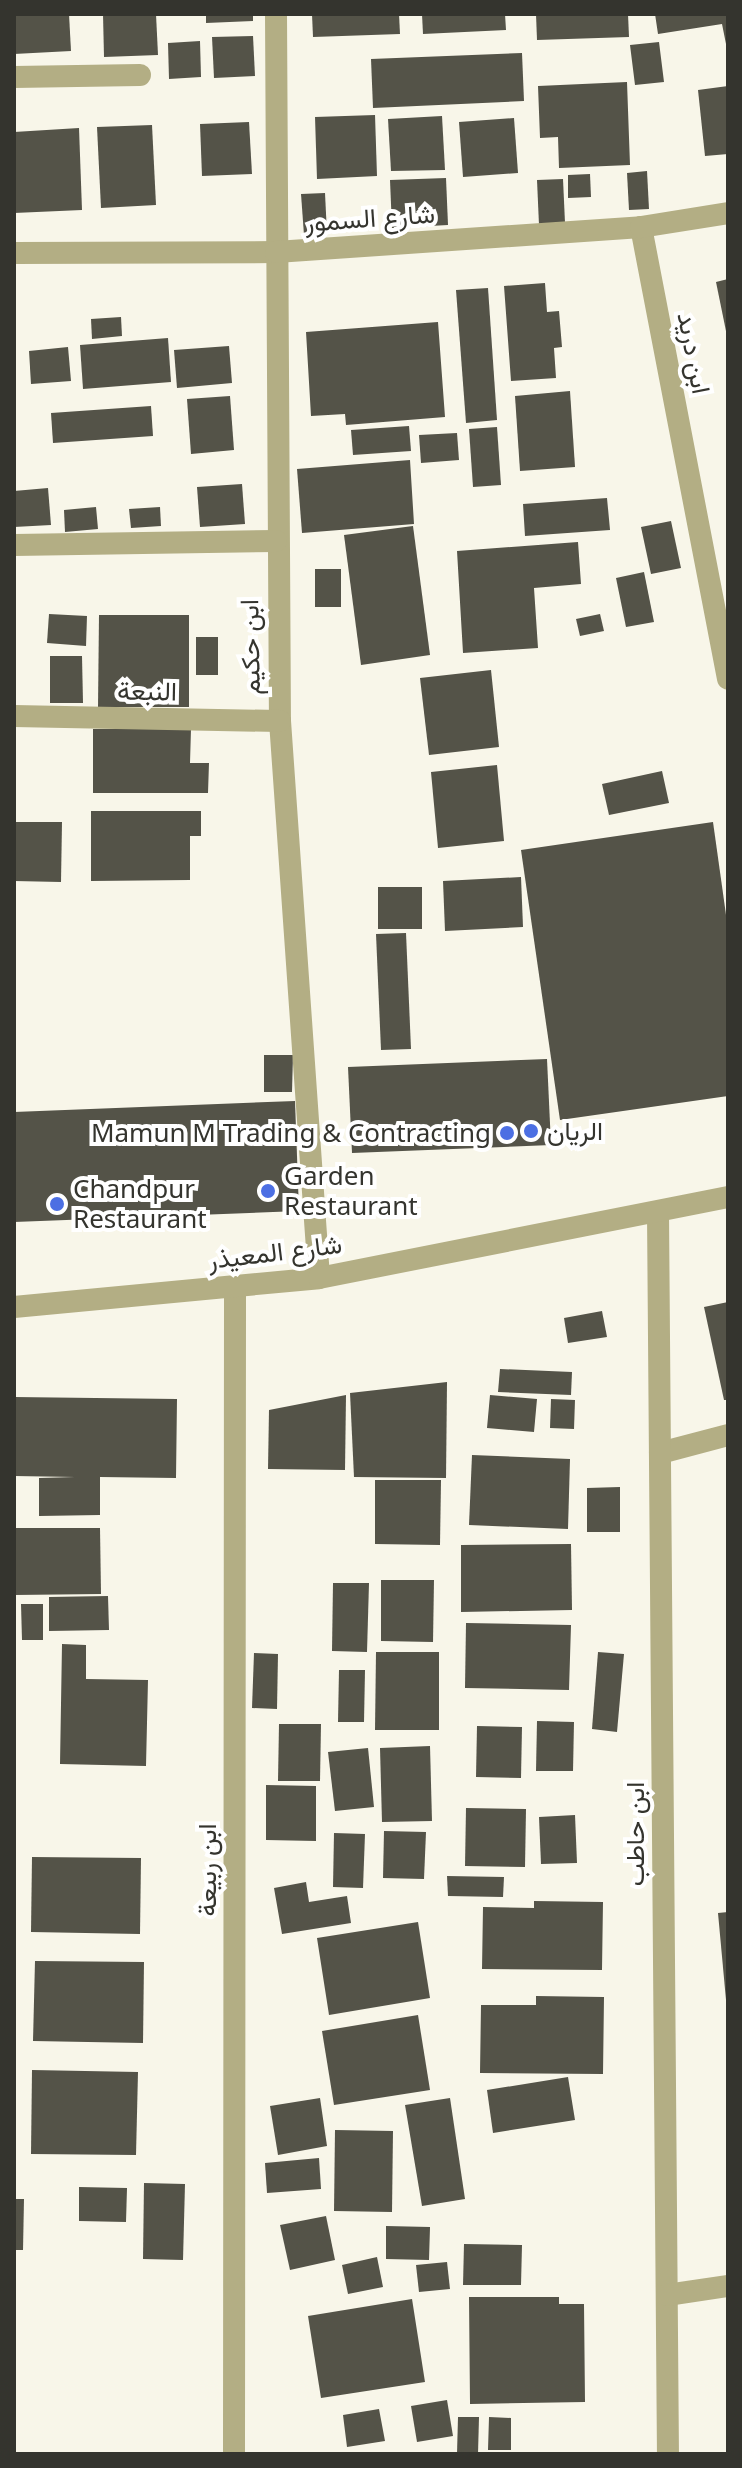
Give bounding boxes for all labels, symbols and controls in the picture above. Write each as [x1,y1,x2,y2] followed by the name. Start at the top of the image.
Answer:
[304,198,436,238] street label: شارع السمور
[671,310,717,396] street label: ابن دريد
[234,599,266,695] street label: ابن حكيم
[117,675,177,707] street label: النبعة
[547,1115,603,1147] place label: الريان
[91,1117,491,1149] place label: Mamun M Trading & Contracting
[522,1122,540,1140] marker: الريان
[498,1124,516,1142] marker: Mamun M Trading & Contracting
[284,1160,418,1222] place label: Garden Restaurant
[73,1173,207,1234] place label: Chandpur Restaurant
[259,1182,277,1200] marker: Garden Restaurant
[48,1195,66,1213] marker: Chandpur Restaurant
[206,1228,344,1276] street label: شارع المعيذر
[619,1782,651,1886] street label: ابن حاطب
[191,1824,223,1916] street label: ابن ربيعة

